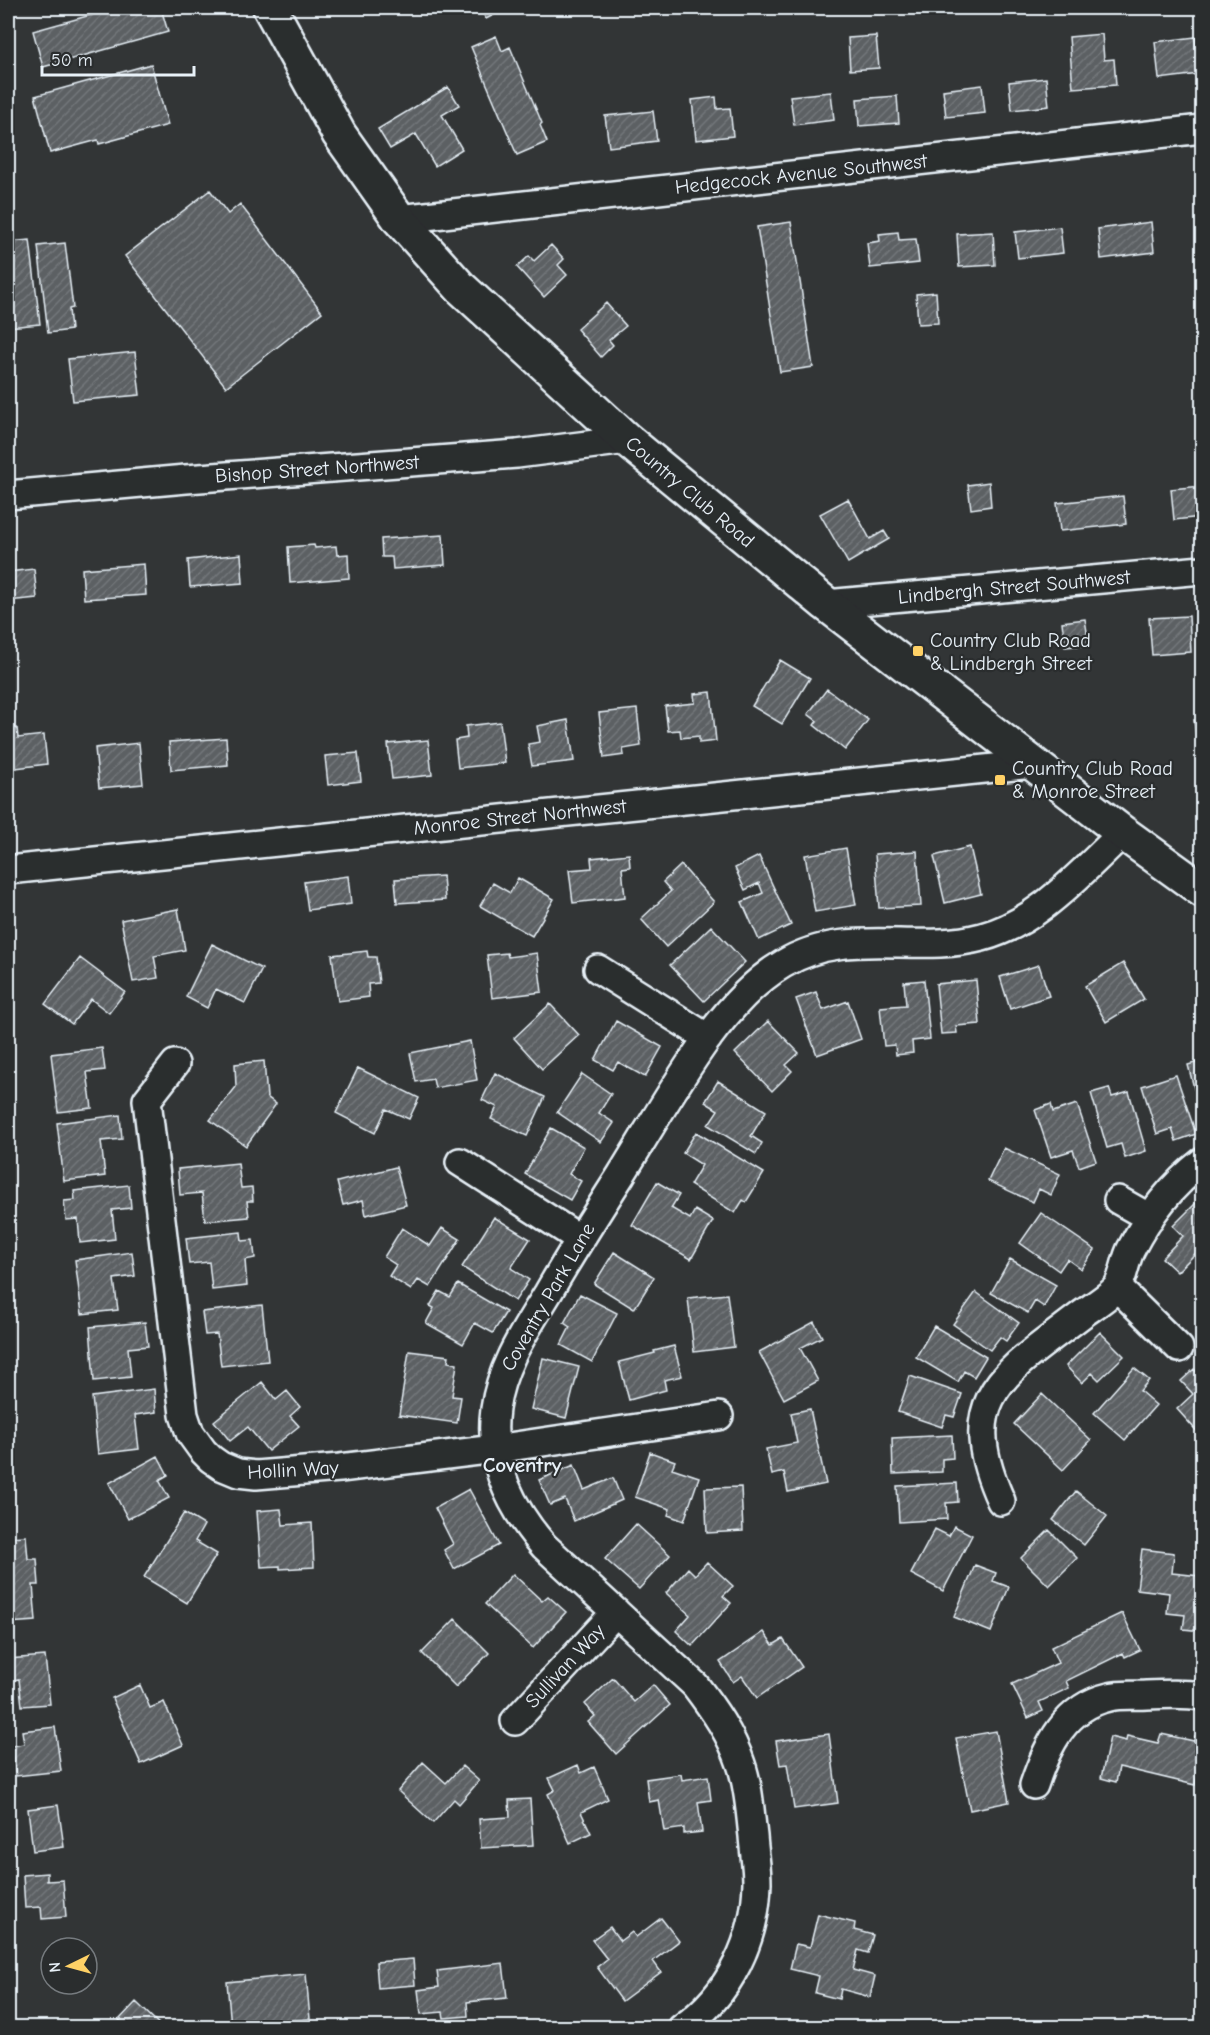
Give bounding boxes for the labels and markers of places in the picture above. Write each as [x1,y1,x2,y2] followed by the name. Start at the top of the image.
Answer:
[930,629,1093,675] place label: Country Club Road & Lindbergh Street
[911,644,925,658] marker: Country Club Road & Lindbergh Street
[1012,757,1173,803] place label: Country Club Road & Monroe Street
[993,773,1007,787] marker: Country Club Road & Monroe Street

